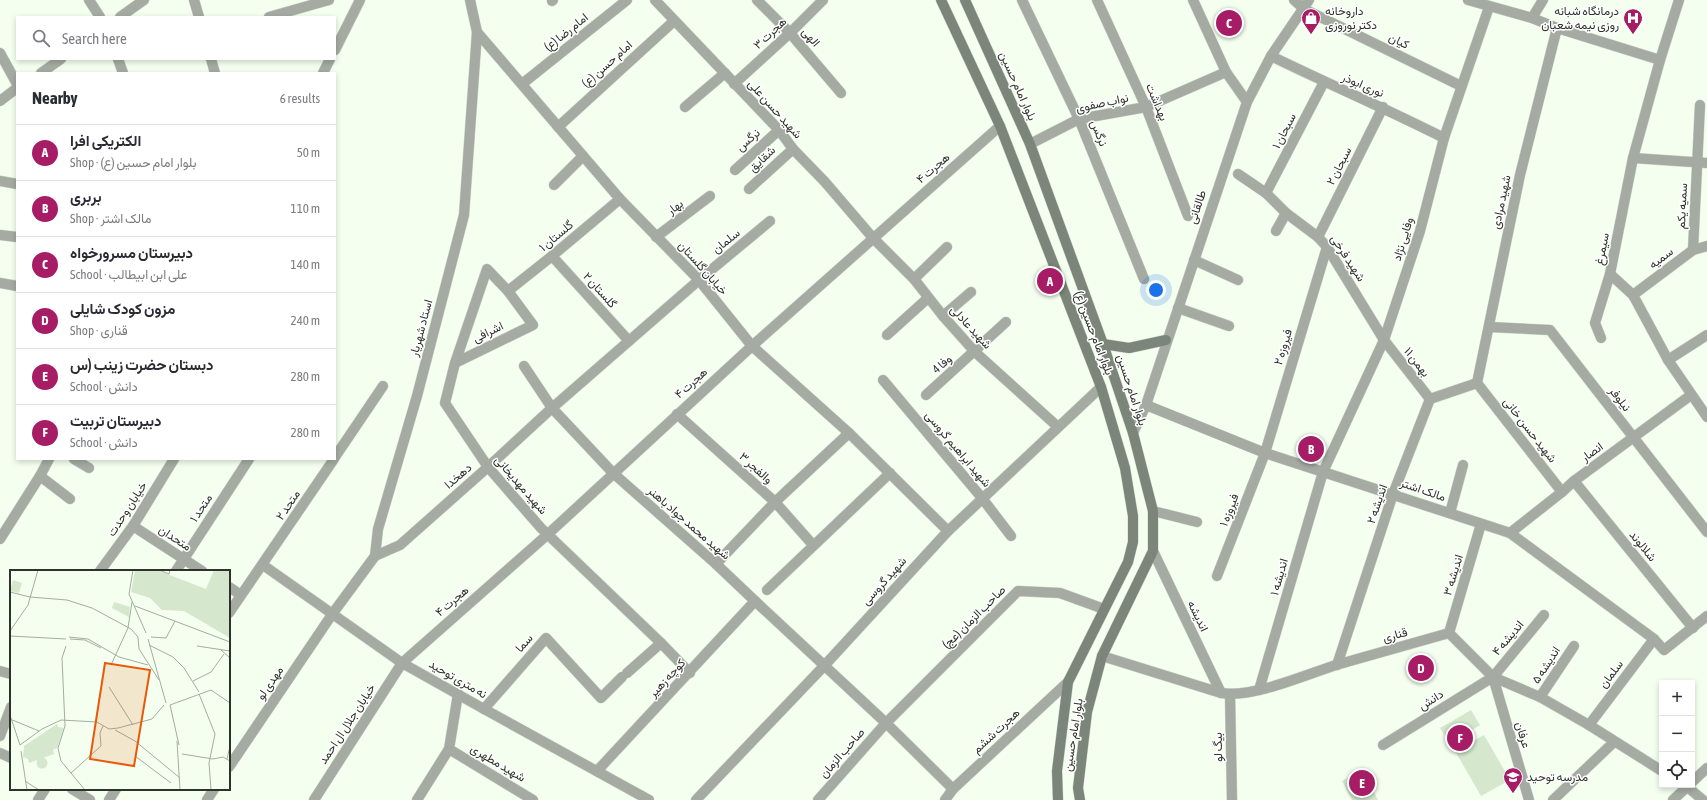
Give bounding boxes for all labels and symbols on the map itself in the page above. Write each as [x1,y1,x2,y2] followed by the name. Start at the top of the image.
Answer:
[1325,4,1377,33] place label: داروخانه دکتر نوروزی
[1541,4,1619,33] place label: درمانگاه شبانه روزی نیمه شعبان
[1300,7,1322,35] shop icon: داروخانه دکتر نوروزی
[1622,7,1644,35] hospital icon: درمانگاه شبانه روزی نیمه شعبان
[1216,8,1242,38] pin: C
[541,10,592,55] street label: امام رضا (ع)
[751,14,790,53] street label: هجرت ۳
[798,25,823,50] street label: الهی
[1387,30,1411,52] street label: کیان
[579,38,636,92] street label: امام حسن (ع)
[996,49,1039,123] street label: بلوار امام حسین
[1338,69,1386,101] street label: نوری ابوذر
[744,77,805,142] street label: شهید حسن علی
[1142,81,1171,123] street label: بهداشت
[1074,91,1130,116] street label: نواب صفوی
[1269,111,1299,151] street label: سبحان ۱
[1087,118,1111,149] street label: نرگس
[733,126,763,155] street label: نرگس
[746,143,779,176] street label: شقایق
[1323,145,1355,187] street label: سبحان ۲
[914,150,953,187] street label: هجرت ۴
[1488,174,1515,231] street label: شهید مرادی
[1674,183,1691,229] street label: سمیه یکم
[1185,188,1210,226] street label: طالقانی
[663,196,687,219] street label: بهار
[1390,215,1417,263] street label: وفایی نژاد
[536,218,576,254] street label: گلستان ۱
[709,226,743,256] street label: سلمان
[1327,232,1368,285] street label: شهید فرخی
[1592,232,1614,267] street label: سیمرغ
[675,238,731,298] street label: خیابان گلستان
[1646,244,1676,272] street label: سمیه
[1037,266,1063,296] pin: A
[580,269,620,311] street label: گلستان ۲
[1146,280,1166,300] your location
[1070,289,1116,378] street label: بلوار امام حسین (ع)
[406,298,436,359] street label: استاد شهریار
[947,302,995,352] street label: شهید عادلی
[470,319,506,346] street label: اشرافی
[1271,327,1296,367] street label: فیروزه ۲
[1400,344,1433,380] street label: بهمن ۱۱
[929,352,955,377] street label: وفا 4
[1113,353,1150,428] street label: بلوار امام حسین
[672,365,711,402] street label: هجرت ۴
[1605,383,1634,415] street label: نیلوفر
[1499,395,1560,466] street label: شهید حسن خانی
[921,408,994,491] street label: شهید ابراهیم گروسی
[1298,434,1324,464] pin: B
[1577,439,1606,466] street label: انصار
[736,449,776,487] street label: والفجر ۳
[491,453,550,518] street label: شهید مهدیخانی
[442,460,475,492] street label: دهخدا
[1397,475,1448,505] street label: مالک اشتر
[104,479,151,539] street label: خیابان وحدت
[644,483,733,563] street label: شهید محمد جواد باهنر
[1364,483,1390,525] street label: اندیشه ۲
[273,487,303,523] street label: متحد ۲
[187,491,215,525] street label: متحد ۱
[1216,492,1243,529] street label: فیروزه ۱
[156,522,194,554] street label: متحدان
[1626,528,1660,565] street label: شلالوند
[1440,553,1466,597] street label: اندیشه ۳
[859,554,910,609] street label: شهید گروسی
[1267,557,1291,597] street label: اندیشه ۱
[10,570,230,790] inset map
[433,583,472,620] street label: هجرت ۴
[940,583,1010,653] street label: صاحب الزمان (عج)
[1185,598,1211,634] street label: اندیشه
[1489,618,1527,658] street label: اندیشه ۴
[1381,625,1409,646] street label: قناری
[512,631,536,655] street label: سما
[1529,644,1563,686] street label: اندیشه ۵
[1408,653,1434,683] pin: D
[645,656,689,702] street label: کوچه زهیر
[426,657,489,702] street label: نه متری توحید
[1596,657,1626,691] street label: سلمان
[254,663,287,703] street label: مهدی لو
[316,681,379,767] street label: خیابان جلال ال احمد
[1416,687,1447,714] street label: دانش
[1060,697,1087,773] street label: بلوار امام حسین
[969,706,1023,757] street label: هجرت ششم
[1512,720,1533,750] street label: عرفان
[1447,723,1473,753] pin: F
[817,725,868,781] street label: صاحب الزمان
[1211,732,1226,762] street label: بیگ لو
[468,741,528,786] street label: شهید مطهری
[1502,766,1524,794] school or university icon: مدرسه توحید
[1349,768,1375,798] pin: E
[1527,770,1588,785] place label: مدرسه توحید

